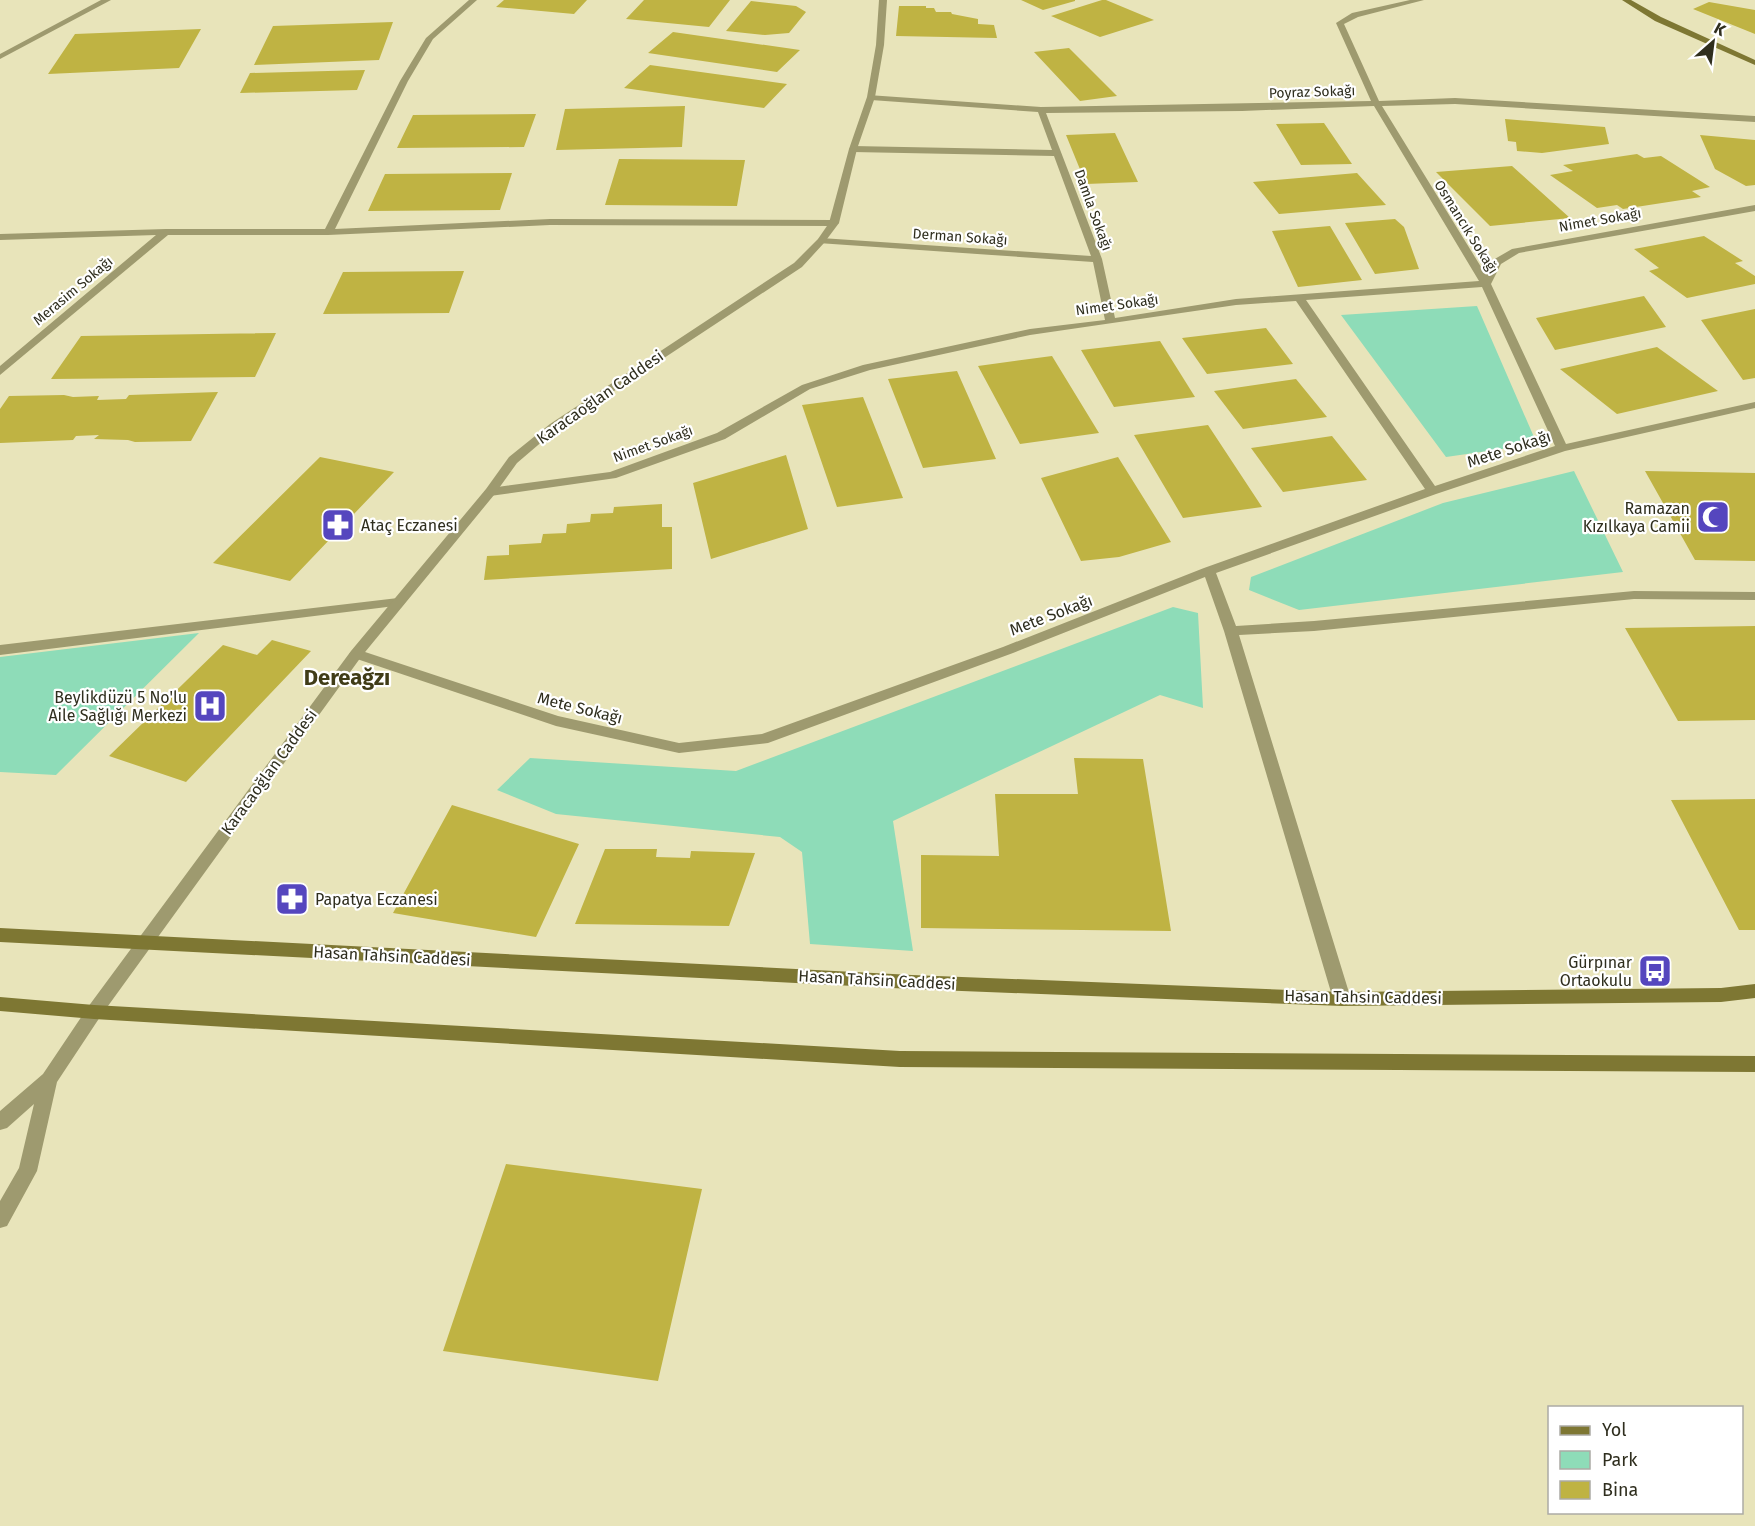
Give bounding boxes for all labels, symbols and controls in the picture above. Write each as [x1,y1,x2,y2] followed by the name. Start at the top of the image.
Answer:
[1683,12,1743,72] north arrow
[1711,18,1730,40] text: K
[1268,82,1356,102] street label: Poyraz Sokağı
[1070,167,1116,253] street label: Damla Sokağı
[1430,177,1502,277] street label: Osmancık Sokağı
[1557,204,1643,236] street label: Nimet Sokağı
[912,225,1008,249] street label: Derman Sokağı
[30,253,116,329] street label: Merasim Sokağı
[1075,291,1159,319] street label: Nimet Sokağı
[533,346,667,448] street label: Karacaoğlan Caddesi
[611,422,695,466] street label: Nimet Sokağı
[1465,427,1553,471] street label: Mete Sokağı
[1583,499,1690,536] place label: Ramazan Kızılkaya Camii
[1695,499,1731,535] mosque icon: Ramazan Kızılkaya Camii
[320,507,356,543] pharmacy icon: Ataç Eczanesi
[361,516,458,536] place label: Ataç Eczanesi
[1007,591,1095,639] street label: Mete Sokağı
[304,664,390,691] district label: Dereağzı
[48,688,187,725] place label: Beylikdüzü 5 No'lu Aile Sağlığı Merkezi
[192,688,228,724] hospital icon: Beylikdüzü 5 No'lu Aile Sağlığı Merkezi
[535,688,625,728] street label: Mete Sokağı
[217,706,321,838] street label: Karacaoğlan Caddesi
[274,881,310,917] pharmacy icon: Papatya Eczanesi
[315,890,438,909] place label: Papatya Eczanesi
[313,942,471,970] street label: Hasan Tahsin Caddesi
[1560,953,1633,990] place label: Gürpınar Ortaokulu
[1637,953,1673,989] bus stop icon: Gürpınar Ortaokulu
[798,966,956,994] street label: Hasan Tahsin Caddesi
[1284,986,1442,1008] street label: Hasan Tahsin Caddesi
[1548,1406,1743,1514] legend
[1602,1419,1627,1441] text: Yol
[1602,1449,1638,1471] text: Park
[1602,1479,1638,1501] text: Bina

